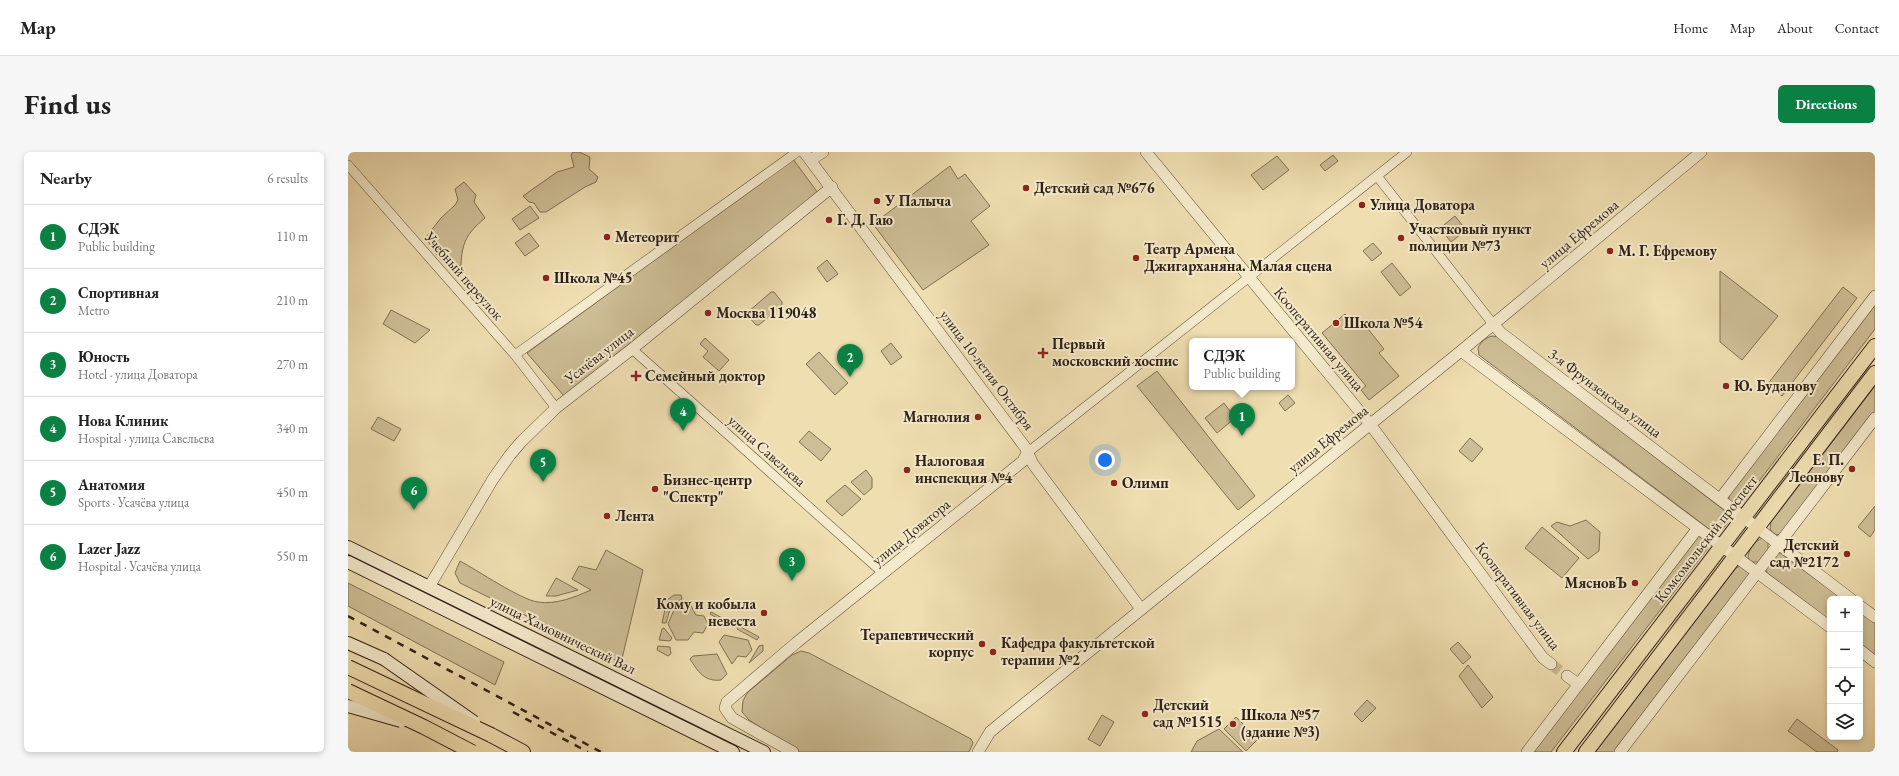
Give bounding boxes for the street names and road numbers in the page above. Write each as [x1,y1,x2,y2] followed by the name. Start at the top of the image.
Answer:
[1535,195,1622,272] street label: улица Ефремова
[420,227,508,324] street label: Учебный переулок
[1270,283,1369,395] street label: Кооперативная улица
[936,306,1039,434] street label: улица 10-летия Октября
[560,322,637,388] street label: Усачёва улица
[1545,344,1666,441] street label: 3-я Фрунзенская улица
[1284,400,1372,477] street label: улица Ефремова
[724,411,810,491] street label: улица Савельева
[1650,471,1761,606] street label: Комсомольский проспект
[868,494,954,569] street label: улица Доватора
[1472,538,1565,653] street label: Кооперативная улица
[487,591,639,678] street label: улица Хамовнический Вал

